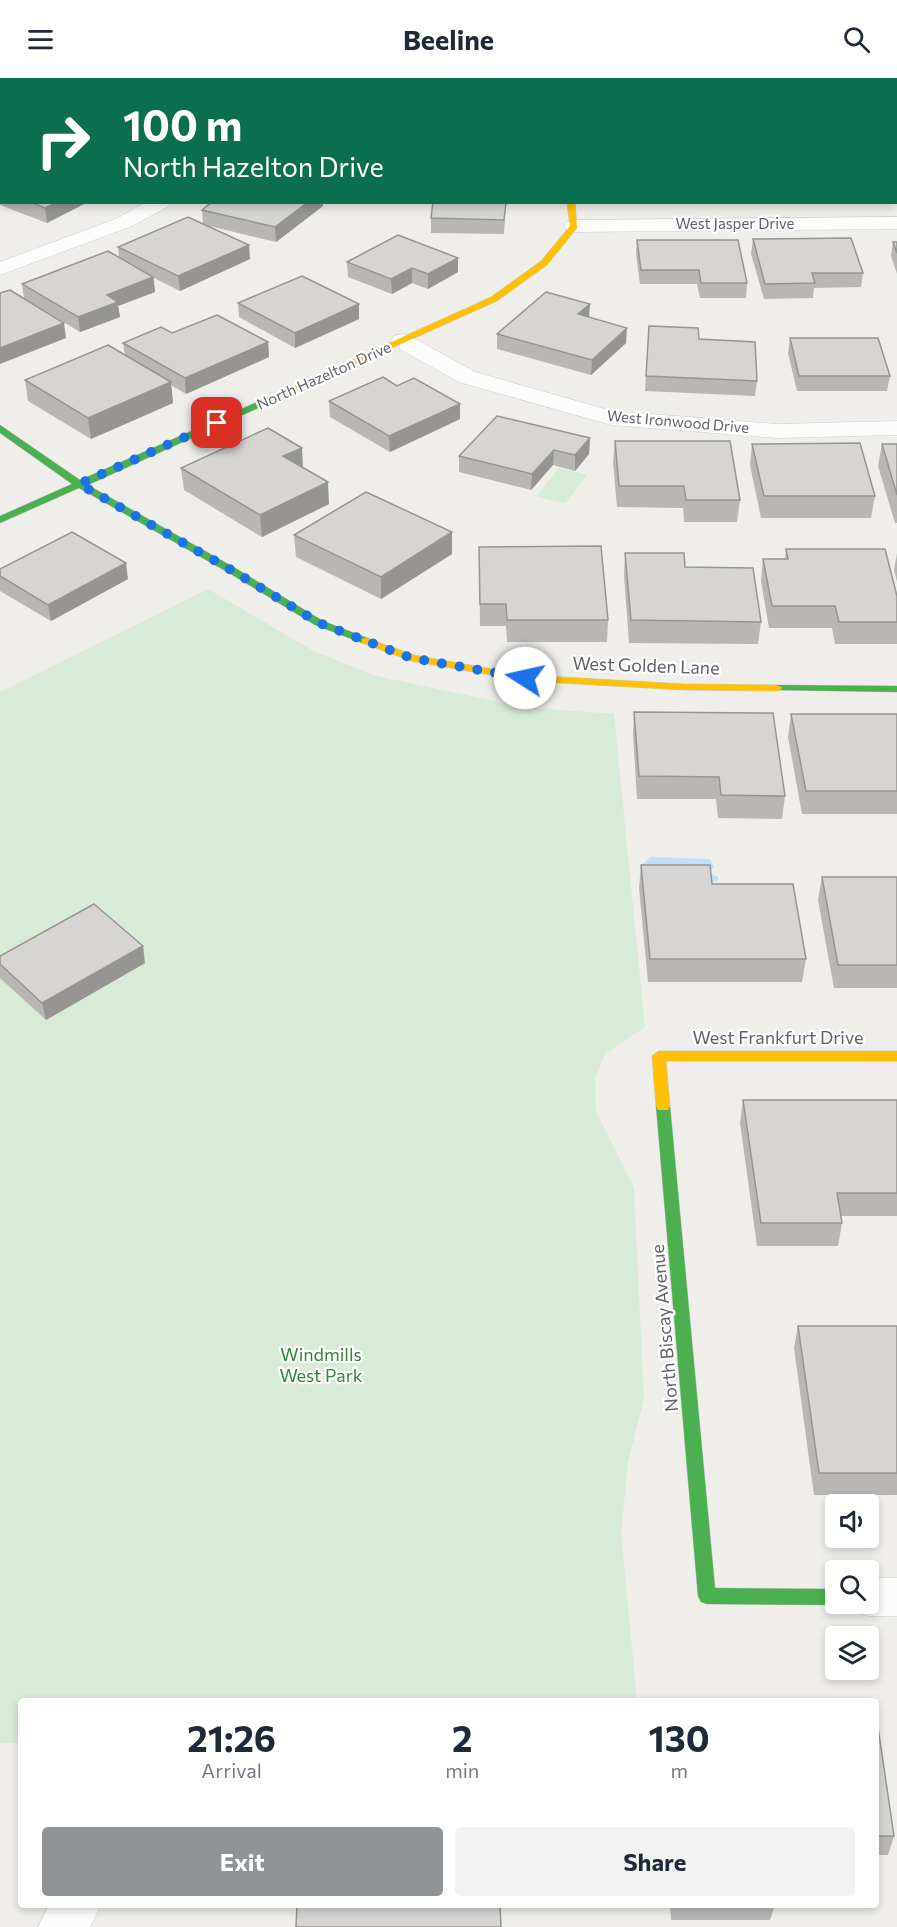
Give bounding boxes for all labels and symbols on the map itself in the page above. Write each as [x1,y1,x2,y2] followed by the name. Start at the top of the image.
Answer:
[676,214,795,232] street label: West Jasper Drive
[254,337,393,413] street label: North Hazelton Drive
[191,397,242,448] pin
[606,406,750,436] street label: West Ironwood Drive
[493,646,557,710] position arrow
[572,651,720,679] street label: West Golden Lane
[693,1026,863,1048] street label: West Frankfurt Drive
[646,1243,682,1413] street label: North Biscay Avenue
[279,1343,363,1386] park label: Windmills West Park

